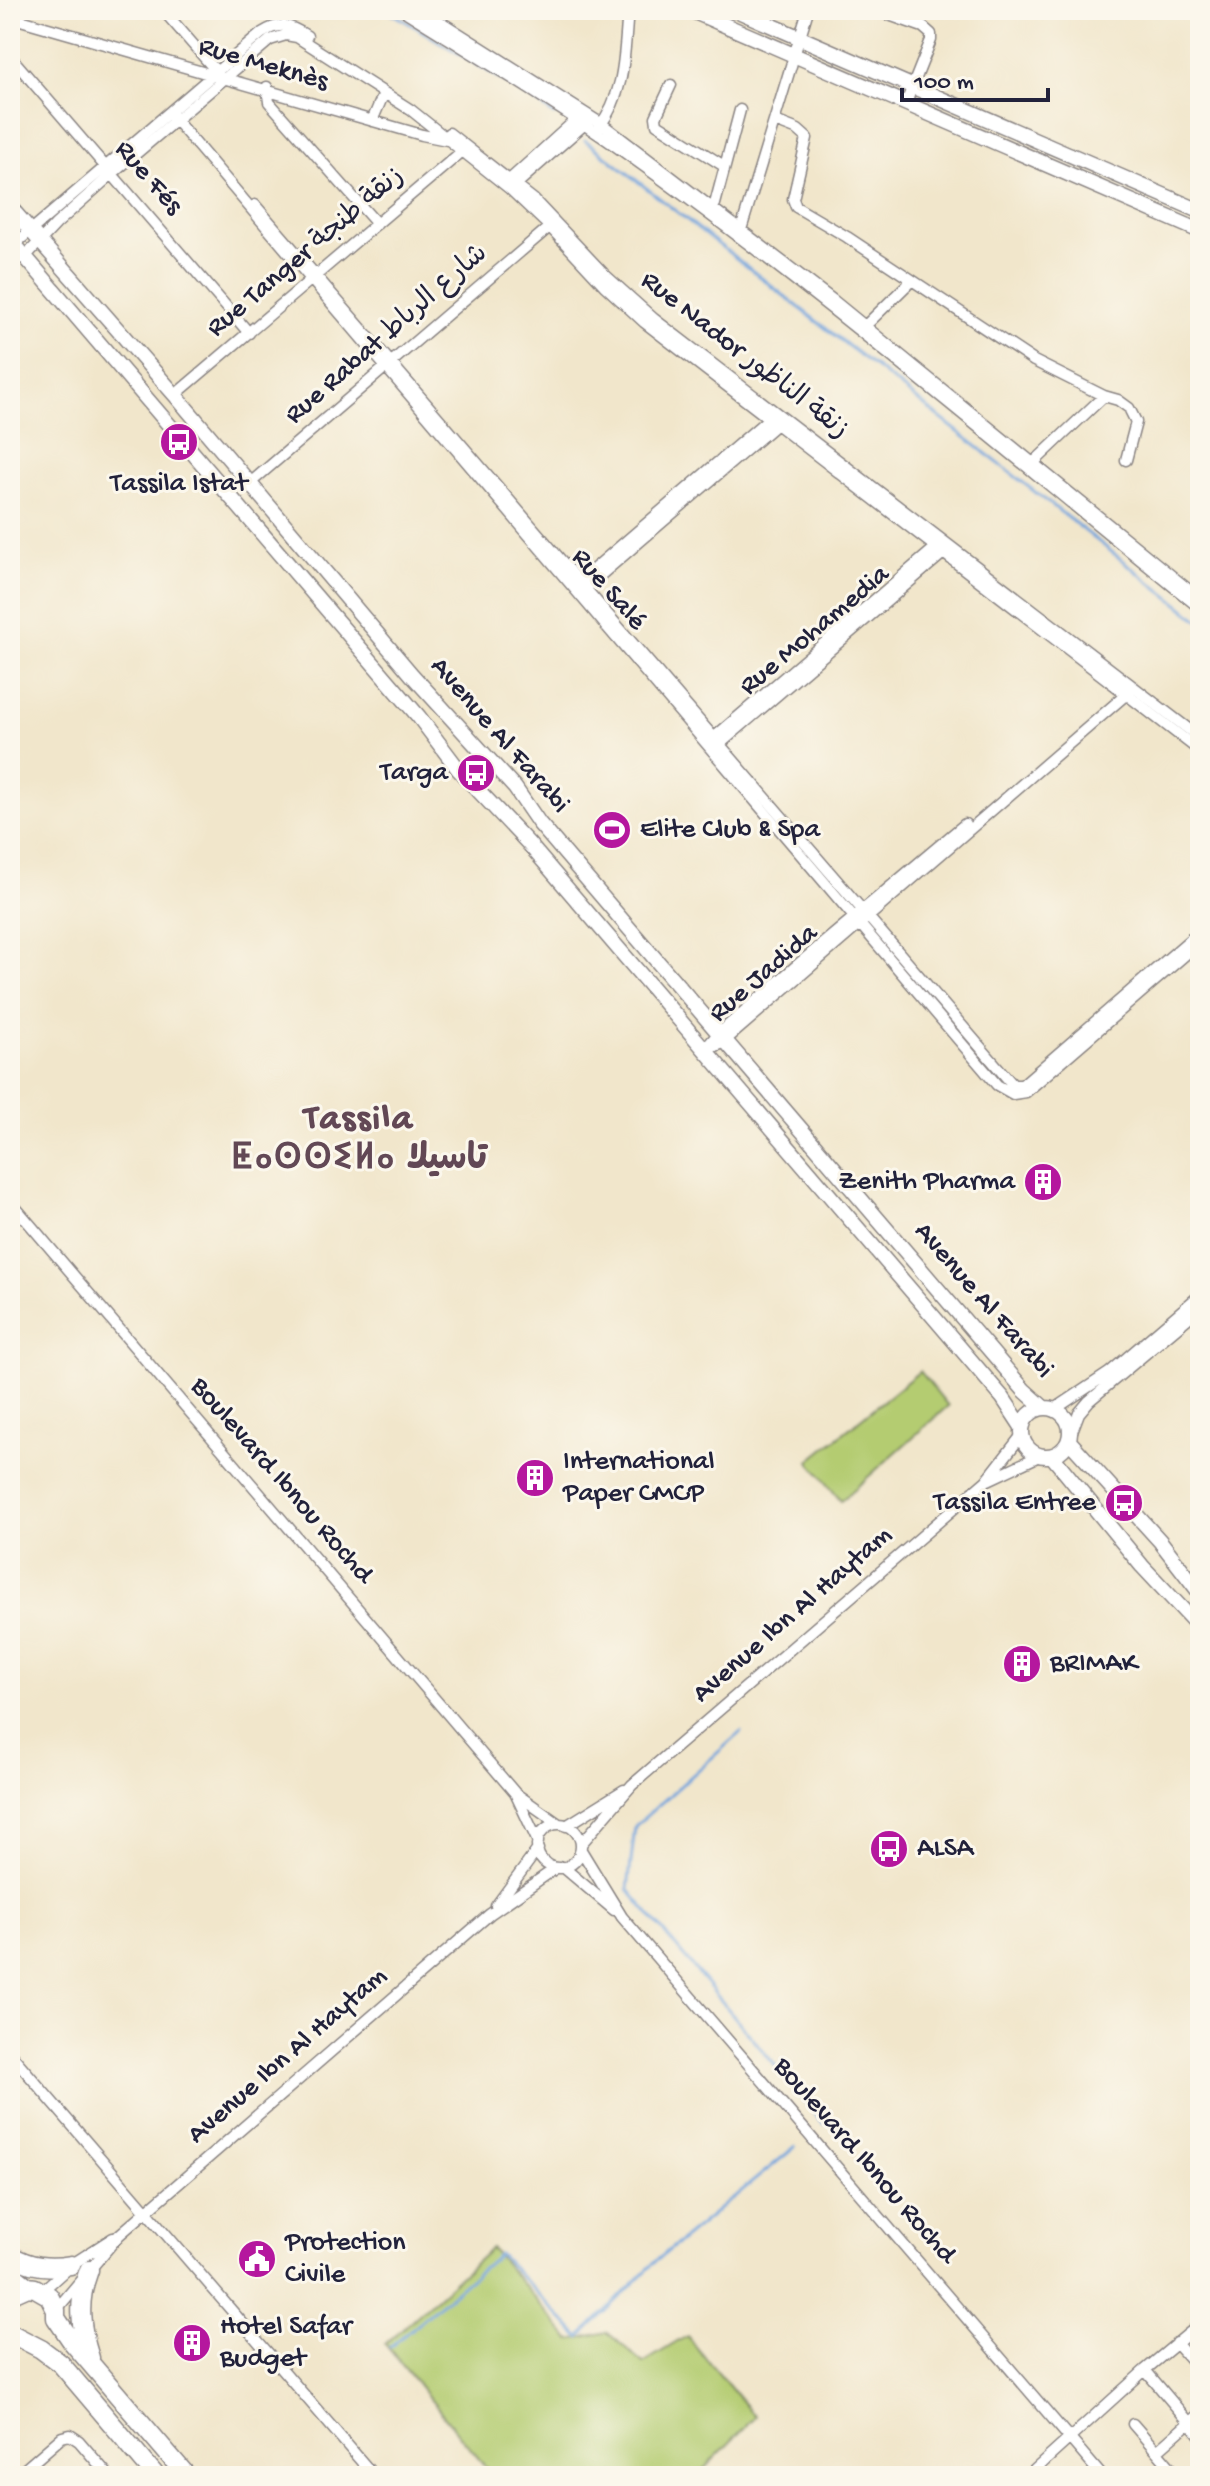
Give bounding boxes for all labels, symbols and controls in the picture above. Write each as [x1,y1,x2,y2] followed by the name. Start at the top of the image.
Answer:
[194,31,332,99] street label: Rue Meknès
[902,52,1048,102] scale bar
[913,69,974,98] text: 100 m
[107,134,190,223] street label: Rue Fés
[201,161,411,345] street label: Rue Tanger زنقة طنجة
[279,238,495,432] street label: Rue Rabat شارع الرباط
[634,265,854,447] street label: Rue Nador زنقة الناظور
[158,421,200,463] bus stop icon: Tassila Istat
[109,468,250,501] place label: Tassila Istat
[563,542,653,638] street label: Rue Salé
[733,558,898,703] street label: Rue Mohamedia
[422,651,576,821] street label: Avenue Al Farabi
[455,752,497,794] bus stop icon: Targa
[378,757,449,790] place label: Targa
[591,809,633,851] sports icon: Elite Club & Spa
[640,814,821,847] place label: Elite Club & Spa
[703,917,826,1030] street label: Rue Jadida
[231,1099,489,1183] district label: Tassila ⵟⴰⵙⵙⵉⵍⴰ تاسيلا
[1022,1161,1064,1203] building icon: Zenith Pharma
[839,1166,1016,1199] place label: Zenith Pharma
[906,1216,1060,1386] street label: Avenue Al Farabi
[182,1370,381,1593] street label: Boulevard Ibnou Rochd
[562,1446,715,1511] place label: International Paper CMCP
[514,1457,556,1499] building icon: International Paper CMCP
[1103,1482,1145,1524] bus stop icon: Tassila Entree
[932,1487,1097,1520] place label: Tassila Entree
[686,1519,900,1711] street label: Avenue Ibn Al Haytam
[1001,1643,1043,1685] building icon: BRIMAK
[1049,1648,1140,1681] place label: BRIMAK
[868,1828,910,1870] bus stop icon: ALSA
[917,1833,975,1866] place label: ALSA
[181,1960,395,2152] street label: Avenue Ibn Al Haytam
[765,2050,964,2273] street label: Boulevard Ibnou Rochd
[284,2227,406,2292] place label: Protection Civile
[236,2238,278,2280] public building icon: Protection Civile
[219,2311,354,2376] place label: Hotel Safar Budget
[171,2322,213,2364] building icon: Hotel Safar Budget

